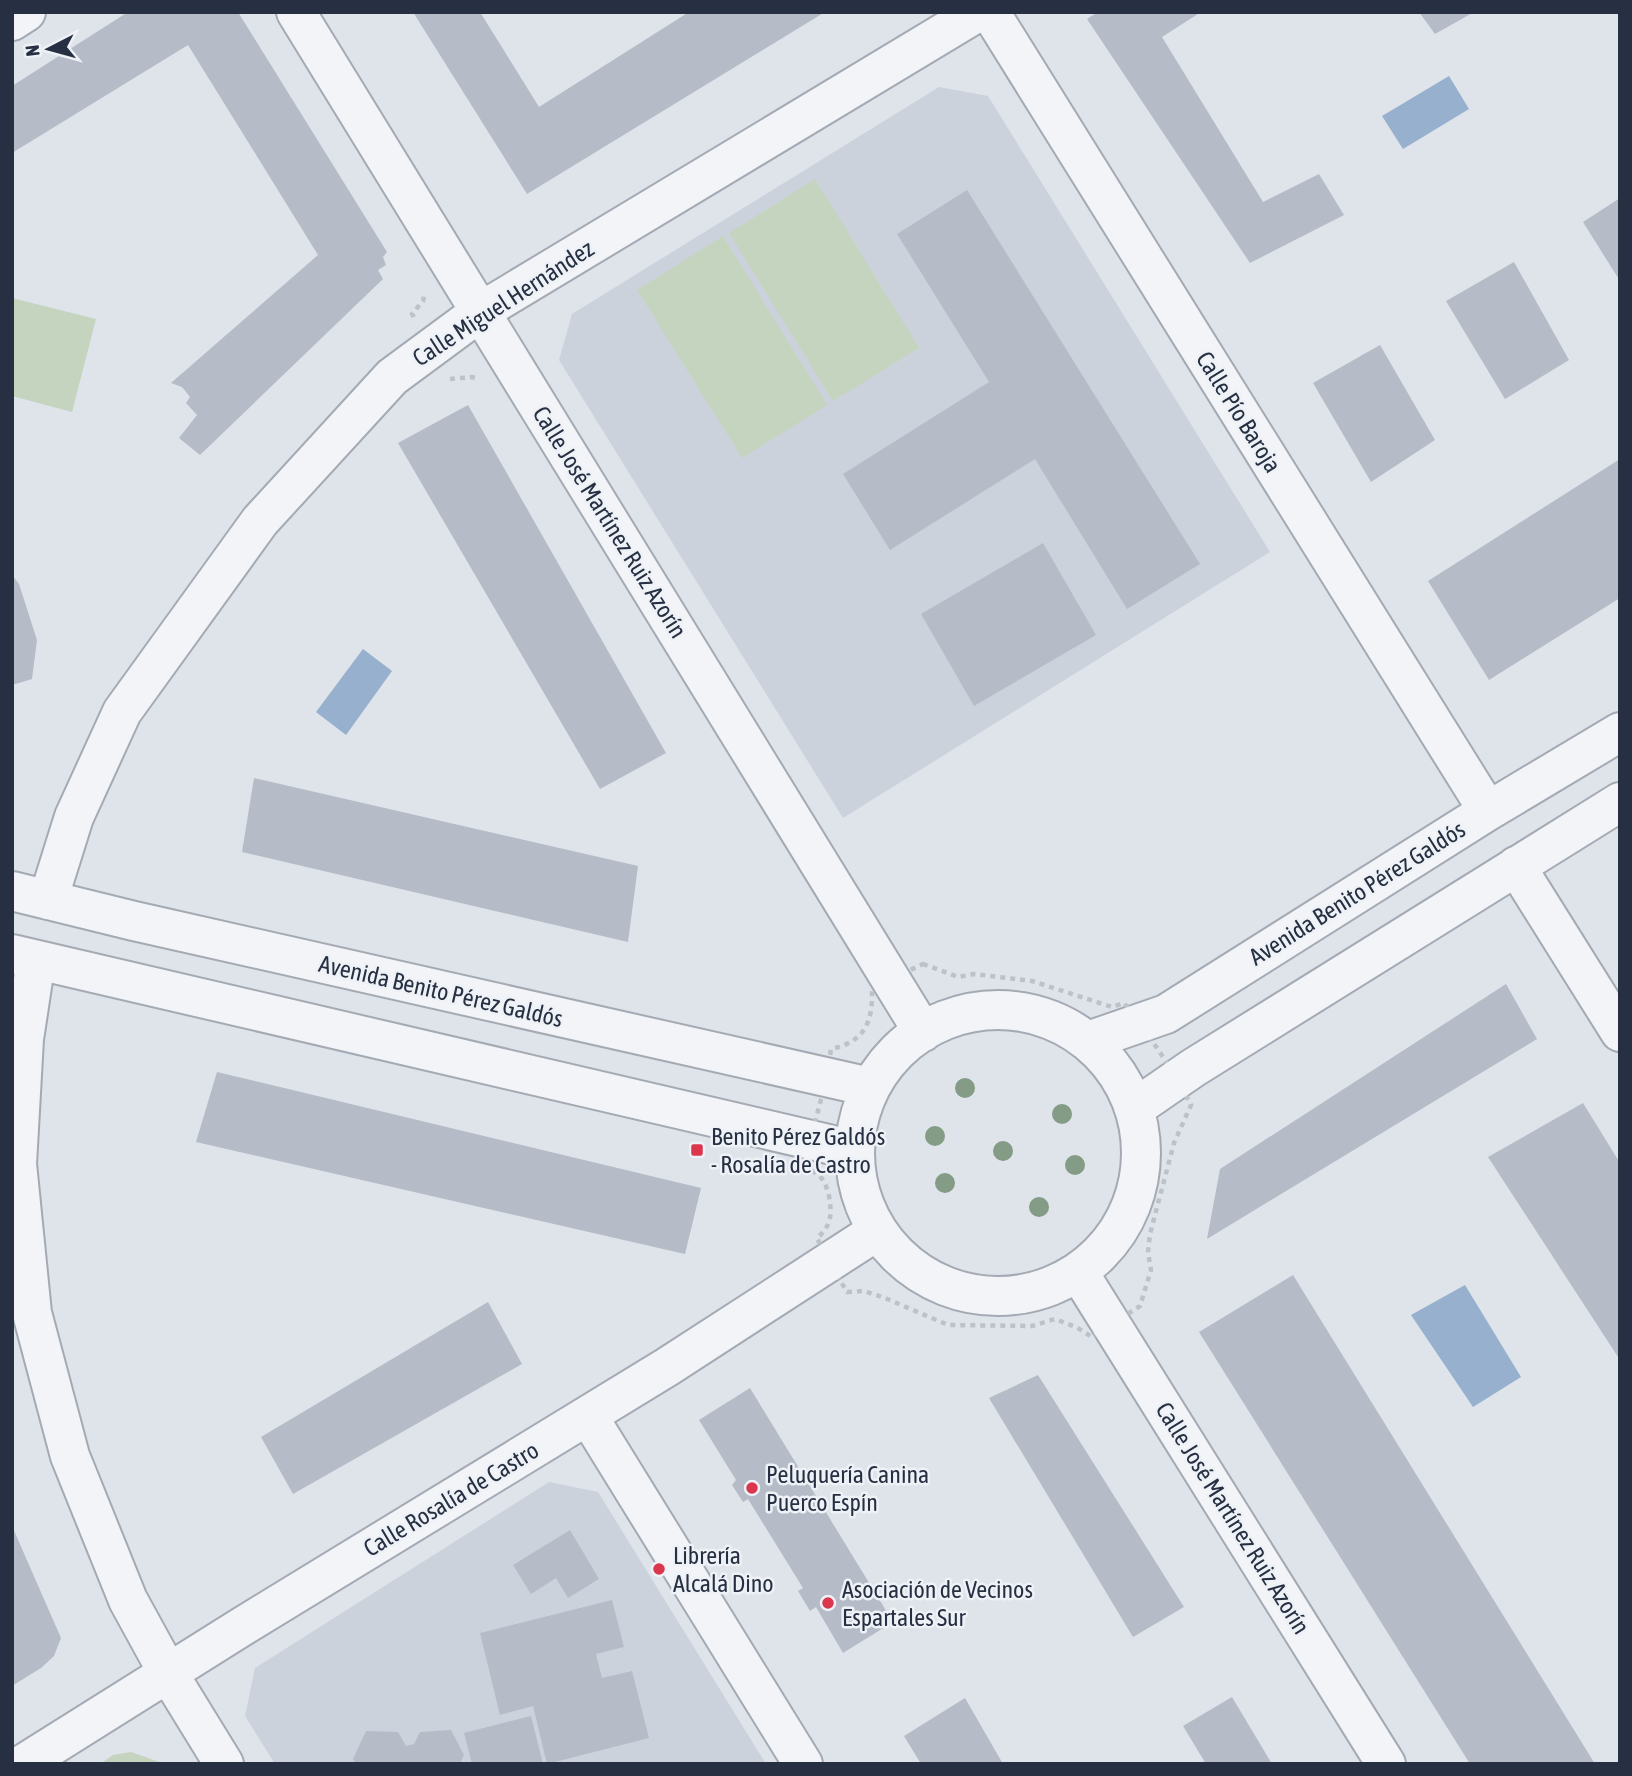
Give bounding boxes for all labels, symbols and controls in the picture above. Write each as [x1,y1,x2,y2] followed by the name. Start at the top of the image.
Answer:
[14,14,84,84] north arrow
[21,44,44,58] text: N
[408,234,599,371] street label: Calle Miguel Hernández
[1191,347,1287,477] street label: Calle Pío Baroja
[528,401,692,643] street label: Calle José Martínez Ruiz Azorín
[1244,815,1470,971] street label: Avenida Benito Pérez Galdós
[316,950,566,1032] street label: Avenida Benito Pérez Galdós
[711,1123,885,1178] place label: Benito Pérez Galdós - Rosalía de Castro
[689,1142,705,1158] marker: Benito Pérez Galdós - Rosalía de Castro
[1151,1397,1315,1639] street label: Calle José Martínez Ruiz Azorín
[359,1436,543,1562] street label: Calle Rosalía de Castro
[766,1461,929,1516] place label: Peluquería Canina Puerco Espín
[744,1480,760,1496] marker: Peluquería Canina Puerco Espín
[673,1542,774,1597] place label: Librería Alcalá Dino
[651,1561,667,1577] marker: Librería Alcalá Dino
[842,1576,1033,1631] place label: Asociación de Vecinos Espartales Sur
[820,1595,836,1611] marker: Asociación de Vecinos Espartales Sur

